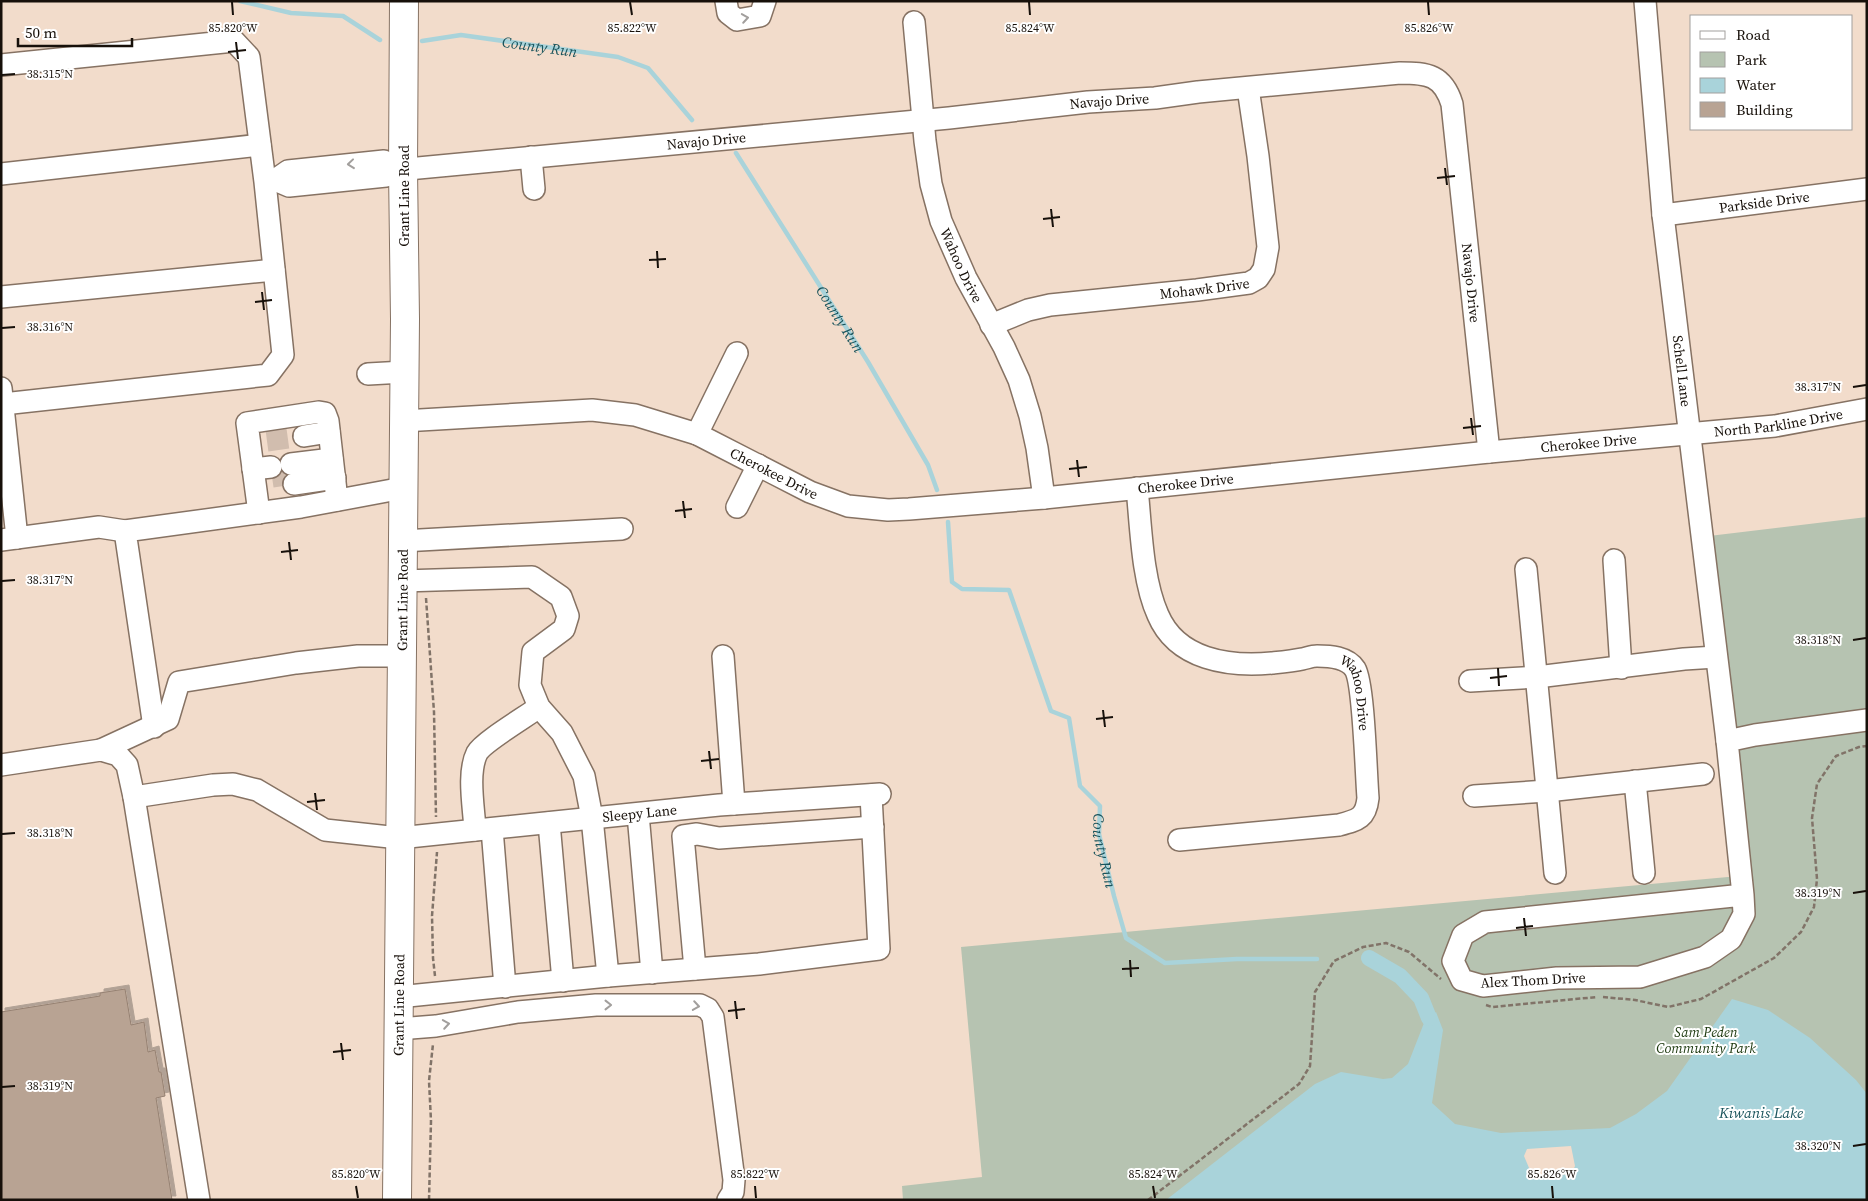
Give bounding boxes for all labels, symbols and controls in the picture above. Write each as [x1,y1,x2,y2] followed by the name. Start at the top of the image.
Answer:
[740,14,749,24] one-way arrow
[18,15,131,47] scale bar
[1690,15,1853,130] legend
[208,20,258,36] text: 85.820°W
[607,20,657,36] text: 85.822°W
[1005,20,1055,36] text: 85.824°W
[1404,20,1454,36] text: 85.826°W
[25,22,57,43] text: 50 m
[1736,24,1770,45] text: Road
[501,30,579,62] water label: County Run
[1736,49,1768,70] text: Park
[27,66,73,82] text: 38.315°N
[1736,74,1777,95] text: Water
[1069,88,1150,114] street label: Navajo Drive
[1736,99,1793,120] text: Building
[666,127,747,155] street label: Navajo Drive
[394,145,414,247] street label: Grant Line Road
[347,158,355,169] one-way arrow
[1718,186,1811,218] street label: Parkside Drive
[935,225,988,306] street label: Wahoo Drive
[1457,242,1485,324] street label: Navajo Drive
[1159,273,1251,304] street label: Mohawk Drive
[812,281,870,357] water label: County Run
[27,319,73,335] text: 38.316°N
[1668,334,1696,408] street label: Schell Lane
[1795,379,1841,395] text: 38.317°N
[1713,404,1845,442] street label: North Parkline Drive
[1540,429,1638,457] street label: Cherokee Drive
[727,443,821,504] street label: Cherokee Drive
[1137,468,1235,498] street label: Cherokee Drive
[392,549,413,651] street label: Grant Line Road
[27,572,73,588] text: 38.317°N
[1795,632,1841,648] text: 38.318°N
[1336,650,1374,732] street label: Wahoo Drive
[601,799,678,827] street label: Sleepy Lane
[1088,813,1122,890] water label: County Run
[27,825,73,841] text: 38.318°N
[1795,885,1841,901] text: 38.319°N
[388,954,409,1056] street label: Grant Line Road
[1480,967,1586,993] street label: Alex Thom Drive
[604,1000,612,1010] one-way arrow
[693,1000,701,1011] one-way arrow
[442,1019,451,1029] one-way arrow
[1656,1022,1756,1058] park label: Sam Peden Community Park
[27,1078,73,1094] text: 38.319°N
[1718,1102,1803,1123] water label: Kiwanis Lake
[1795,1138,1841,1154] text: 38.320°N
[331,1166,381,1182] text: 85.820°W
[730,1166,780,1182] text: 85.822°W
[1128,1166,1178,1182] text: 85.824°W
[1527,1166,1577,1182] text: 85.826°W

